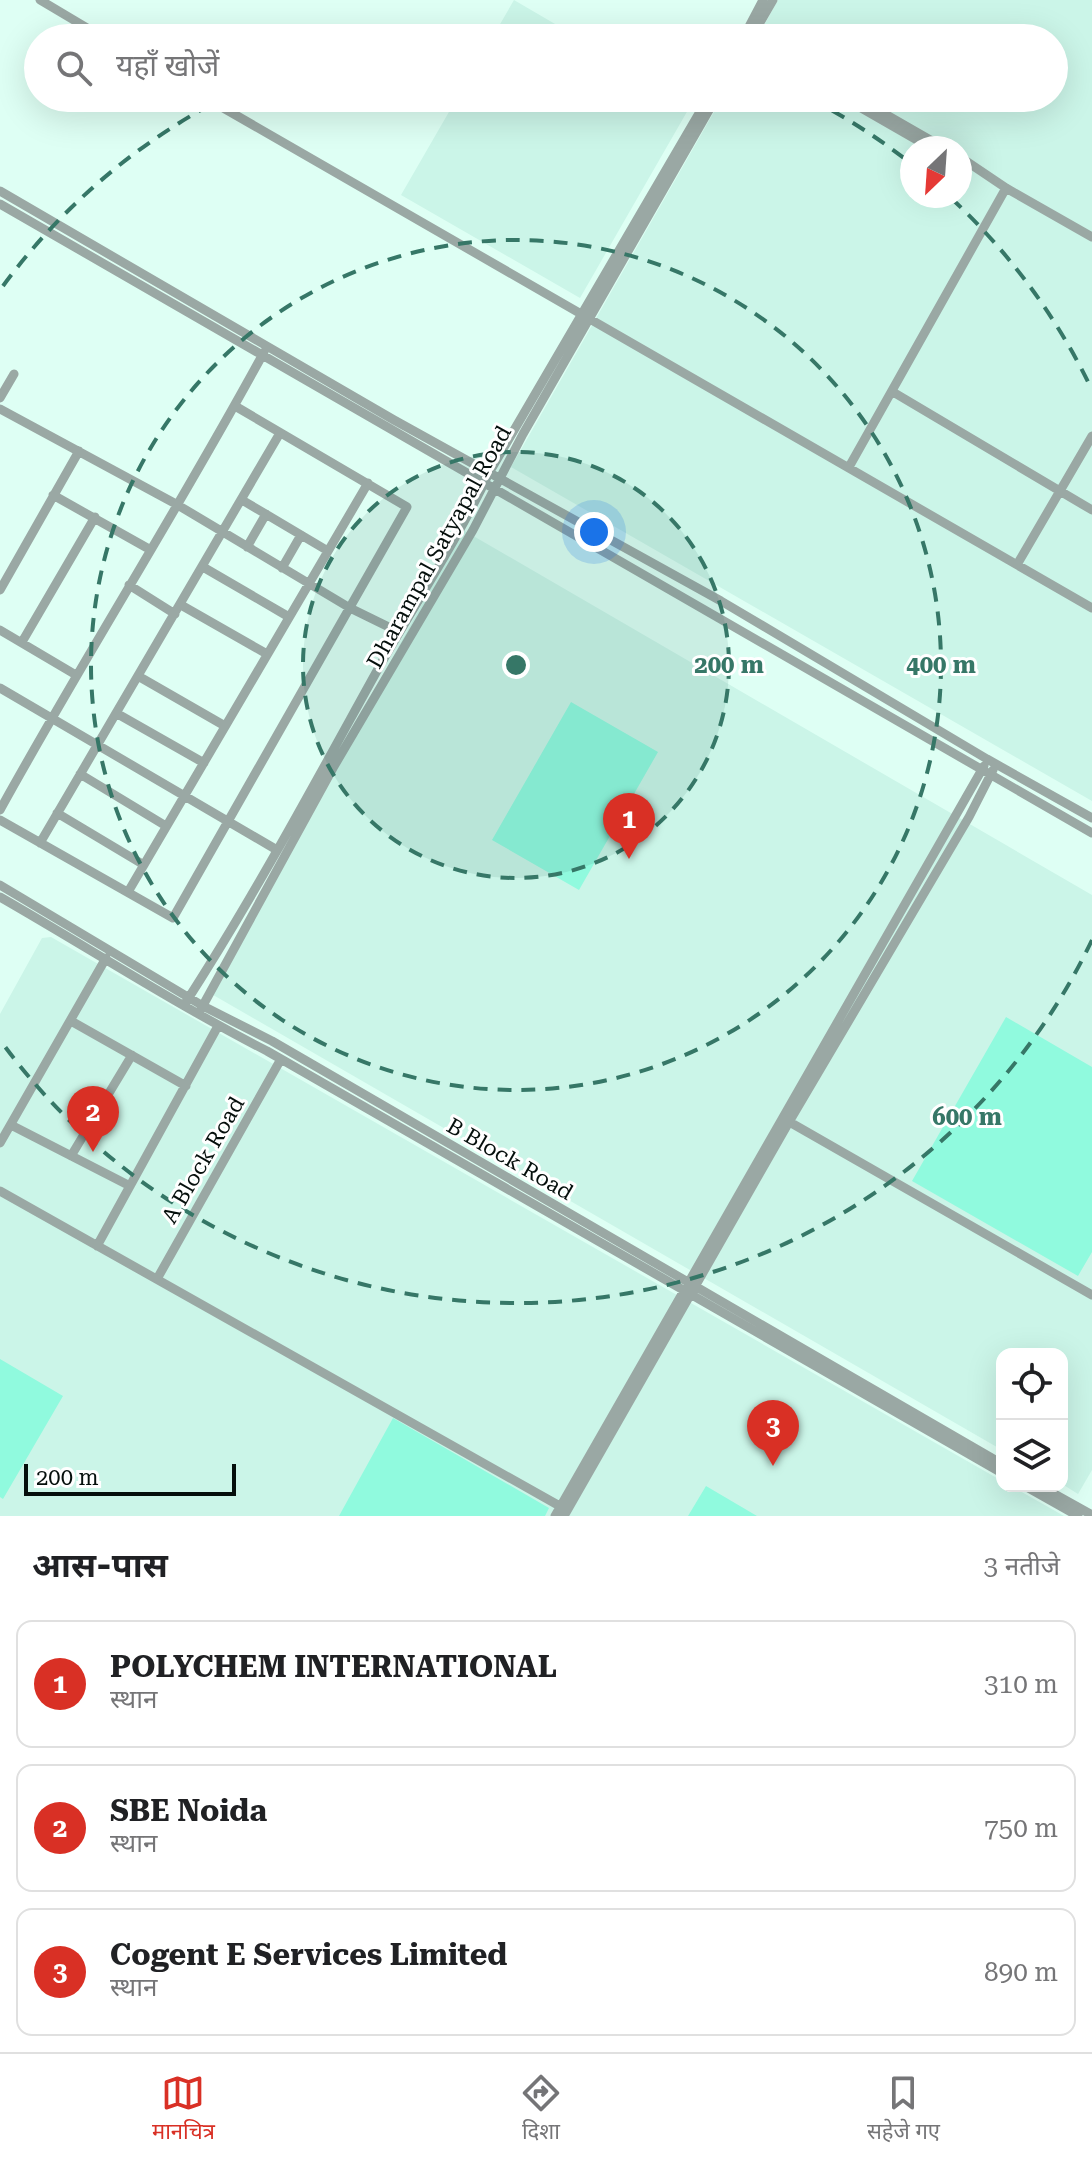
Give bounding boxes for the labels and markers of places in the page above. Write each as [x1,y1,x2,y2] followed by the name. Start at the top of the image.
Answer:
[502,651,530,679] centre of rings
[603,793,655,859] pin: 1
[67,1086,119,1152] pin: 2
[747,1400,799,1466] pin: 3

